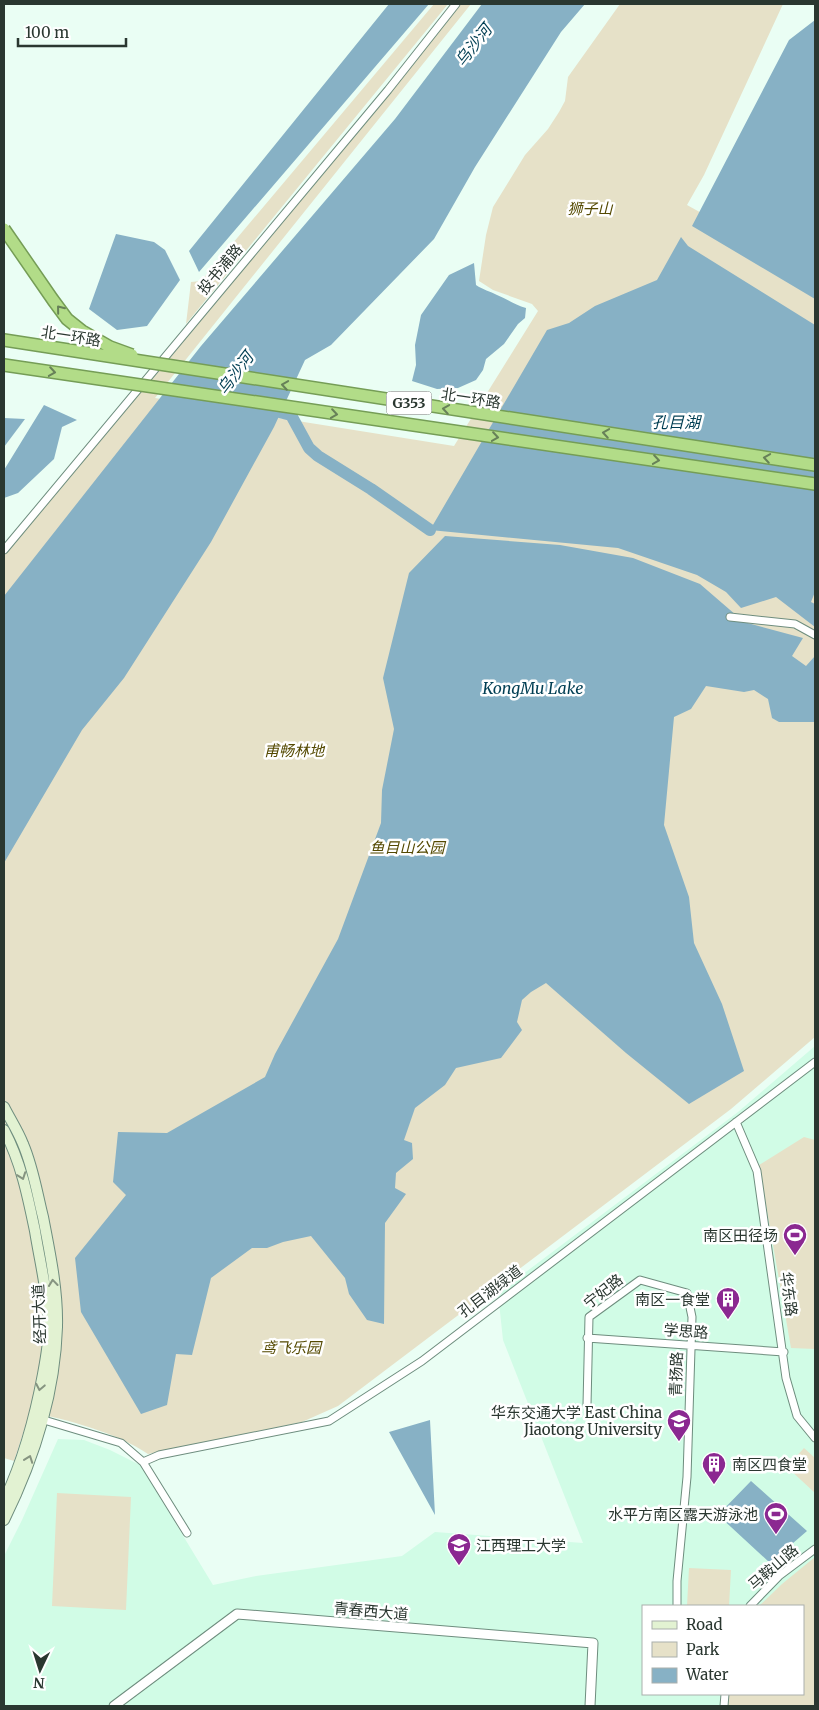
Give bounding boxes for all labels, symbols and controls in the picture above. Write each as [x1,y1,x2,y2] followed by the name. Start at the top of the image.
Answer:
[18,15,125,47] scale bar
[450,18,497,70] water label: 乌沙河
[25,23,69,42] text: 100 m
[567,199,613,218] park label: 狮子山
[193,240,247,298] street label: 投书浦路
[56,306,65,315] one-way arrow
[40,322,102,350] street label: 北一环路
[213,345,259,398] water label: 乌沙河
[48,367,56,377] one-way arrow
[281,380,289,390] one-way arrow
[440,384,502,412] street label: 北一环路
[386,392,432,414] road number: G353
[441,404,449,415] one-way arrow
[330,408,338,419] one-way arrow
[652,412,703,432] water label: 孔目湖
[602,429,611,439] one-way arrow
[491,431,499,442] one-way arrow
[763,453,771,464] one-way arrow
[651,455,660,465] one-way arrow
[481,678,584,698] water label: KongMu Lake
[264,741,326,760] park label: 甫畅林地
[369,838,446,857] park label: 鱼目山公园
[16,1171,26,1179] one-way arrow
[782,1222,808,1256] sports icon: 南区田径场
[703,1226,778,1245] place label: 南区田径场
[454,1261,526,1321] street label: 孔目湖绿道
[579,1270,627,1312] street label: 宁妃路
[776,1270,802,1318] street label: 华东路
[48,1279,59,1287] one-way arrow
[28,1284,50,1344] street label: 经开大道
[715,1286,741,1320] building icon: 南区一食堂
[635,1290,710,1309] place label: 南区一食堂
[663,1320,709,1342] street label: 学思路
[261,1338,323,1357] park label: 鸢飞乐园
[666,1351,686,1397] street label: 青扬路
[36,1383,46,1392] one-way arrow
[491,1403,662,1439] place label: 华东交通大学 East China Jiaotong University
[666,1408,692,1442] school or university icon: 华东交通大学 East China Jiaotong University
[701,1451,727,1485] building icon: 南区四食堂
[23,1455,33,1464] one-way arrow
[732,1455,807,1474] place label: 南区四食堂
[763,1501,789,1535] sports icon: 水平方南区露天游泳池
[608,1505,758,1524] place label: 水平方南区露天游泳池
[446,1532,472,1566] school or university icon: 江西理工大学
[476,1536,566,1555] place label: 江西理工大学
[744,1540,802,1594] street label: 马鞍山路
[333,1598,409,1624] street label: 青春西大道
[642,1605,804,1695] legend
[686,1615,722,1634] text: Road
[686,1640,720,1659] text: Park
[15,1645,65,1695] north arrow
[685,1665,729,1684] text: Water
[33,1674,45,1692] text: N

